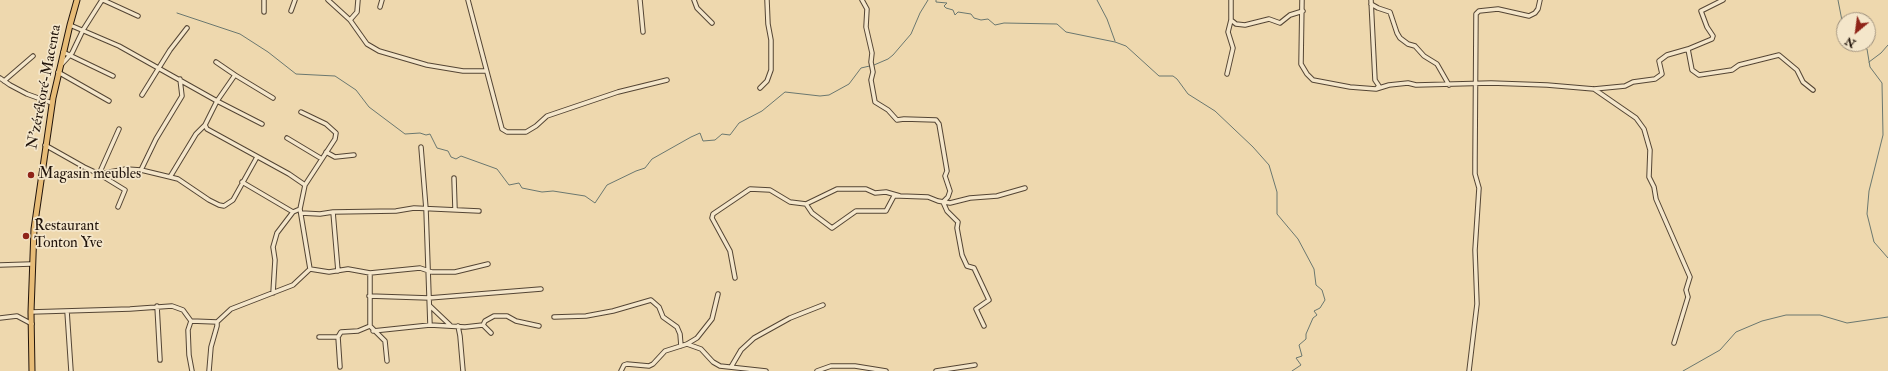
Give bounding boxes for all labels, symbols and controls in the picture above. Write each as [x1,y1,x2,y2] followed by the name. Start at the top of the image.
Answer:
[1836,12,1876,52] north arrow
[24,23,66,151] street label: N'zérékoré-Macenta
[1843,34,1858,50] text: N
[39,166,141,184] place label: Magasin meubles
[26,170,36,180] marker: Magasin meubles
[34,218,102,253] place label: Restaurant Tonton Yve
[21,231,31,241] marker: Restaurant Tonton Yve

